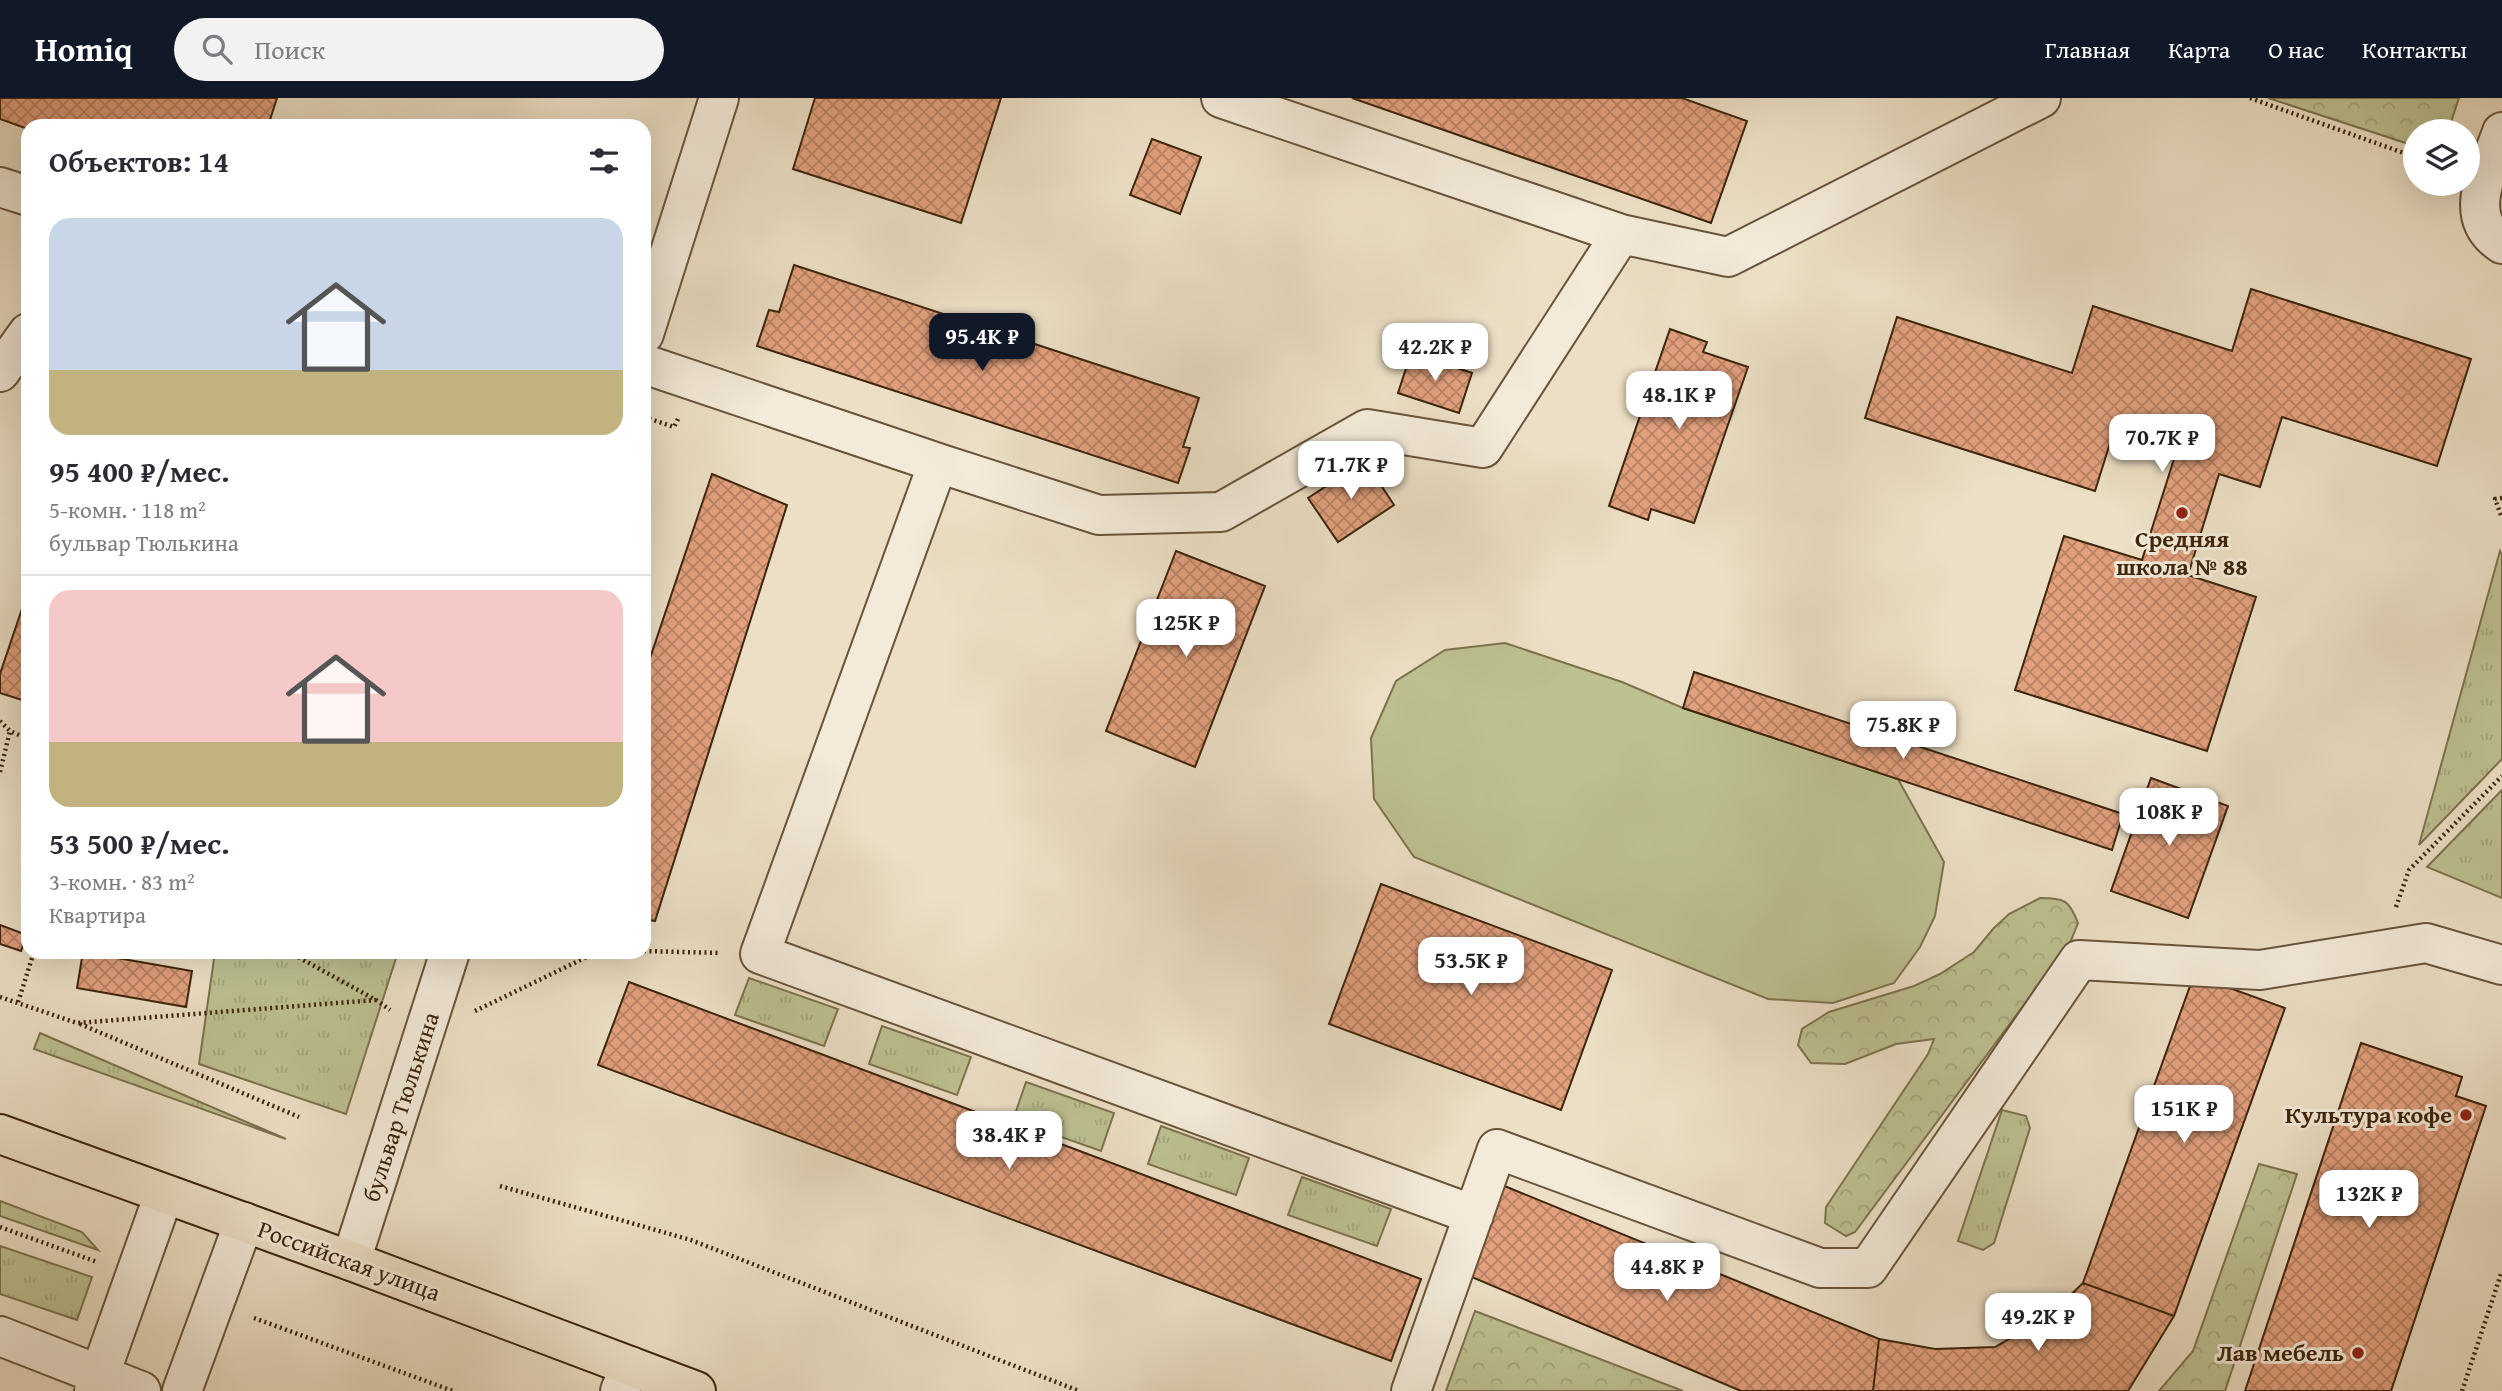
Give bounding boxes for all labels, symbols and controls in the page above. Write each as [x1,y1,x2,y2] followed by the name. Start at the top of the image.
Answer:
[174,18,664,81] search box
[35,25,132,73] text: Homiq
[198,30,236,68] icon: search
[254,30,325,69] text: Поиск
[2045,32,2130,67] text: Главная
[2168,32,2230,67] text: Карта
[2268,32,2324,67] text: О нас
[2362,32,2467,67] text: Контакты
[2403,119,2480,196] map controls
[2403,119,2480,196] button: layers
[49,139,229,183] text: Объектов: 14
[585,142,623,180] icon: filters
[273,264,399,390] icon: home
[917,314,1047,373] pin: 95.4K ₽
[945,319,1019,352] text: 95.4K ₽
[1370,324,1500,383] pin: 42.2K ₽
[1398,329,1472,362] text: 42.2K ₽
[1614,372,1744,431] pin: 48.1K ₽
[1642,377,1716,410] text: 48.1K ₽
[2097,414,2227,474] pin: 70.7K ₽
[2125,420,2199,453] text: 70.7K ₽
[1286,442,1416,501] pin: 71.7K ₽
[1314,447,1388,480] text: 71.7K ₽
[49,449,230,493] text: 95 400 ₽/мес.
[49,493,206,526] text: 5-комн. · 118 m²
[2174,505,2190,521] marker: Средняя школа № 88
[2116,521,2248,584] place label: Средняя школа № 88
[49,526,239,559] text: бульвар Тюлькина
[1129,600,1243,659] pin: 125K ₽
[1152,605,1220,638] text: 125K ₽
[273,636,399,762] icon: home
[1838,702,1968,761] pin: 75.8K ₽
[1866,707,1940,740] text: 75.8K ₽
[2112,788,2226,848] pin: 108K ₽
[2135,794,2203,827] text: 108K ₽
[49,821,230,865] text: 53 500 ₽/мес.
[49,865,195,898] text: 3-комн. · 83 m²
[49,898,146,931] text: Квартира
[1406,937,1536,997] pin: 53.5K ₽
[1434,943,1508,976] text: 53.5K ₽
[353,1007,448,1206] street label: бульвар Тюлькина
[2127,1086,2241,1145] pin: 151K ₽
[2150,1091,2218,1124] text: 151K ₽
[2285,1097,2452,1132] place label: Культура кофе
[2458,1107,2474,1123] marker: Культура кофе
[944,1112,1074,1171] pin: 38.4K ₽
[972,1117,1046,1150] text: 38.4K ₽
[2312,1170,2426,1230] pin: 132K ₽
[2335,1176,2403,1209] text: 132K ₽
[253,1211,446,1310] street label: Российская улица
[1602,1244,1732,1303] pin: 44.8K ₽
[1630,1249,1704,1282] text: 44.8K ₽
[1973,1294,2103,1353] pin: 49.2K ₽
[2001,1299,2075,1332] text: 49.2K ₽
[2217,1335,2344,1370] place label: Лав мебель
[2350,1345,2366,1361] marker: Лав мебель

